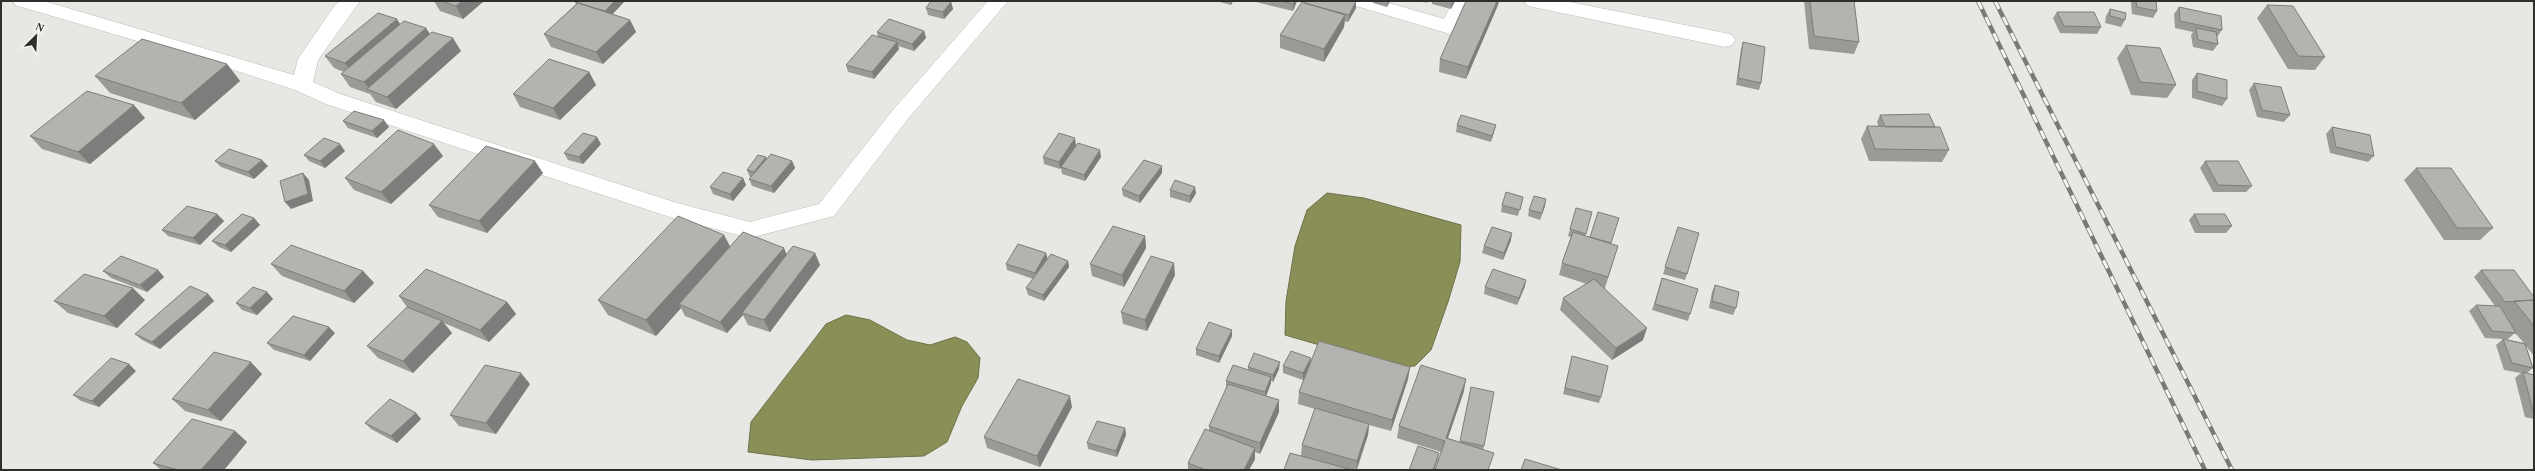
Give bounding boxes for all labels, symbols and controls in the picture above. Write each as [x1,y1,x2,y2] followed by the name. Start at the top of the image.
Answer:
[16,16,56,56] north arrow
[34,20,46,34] text: N

